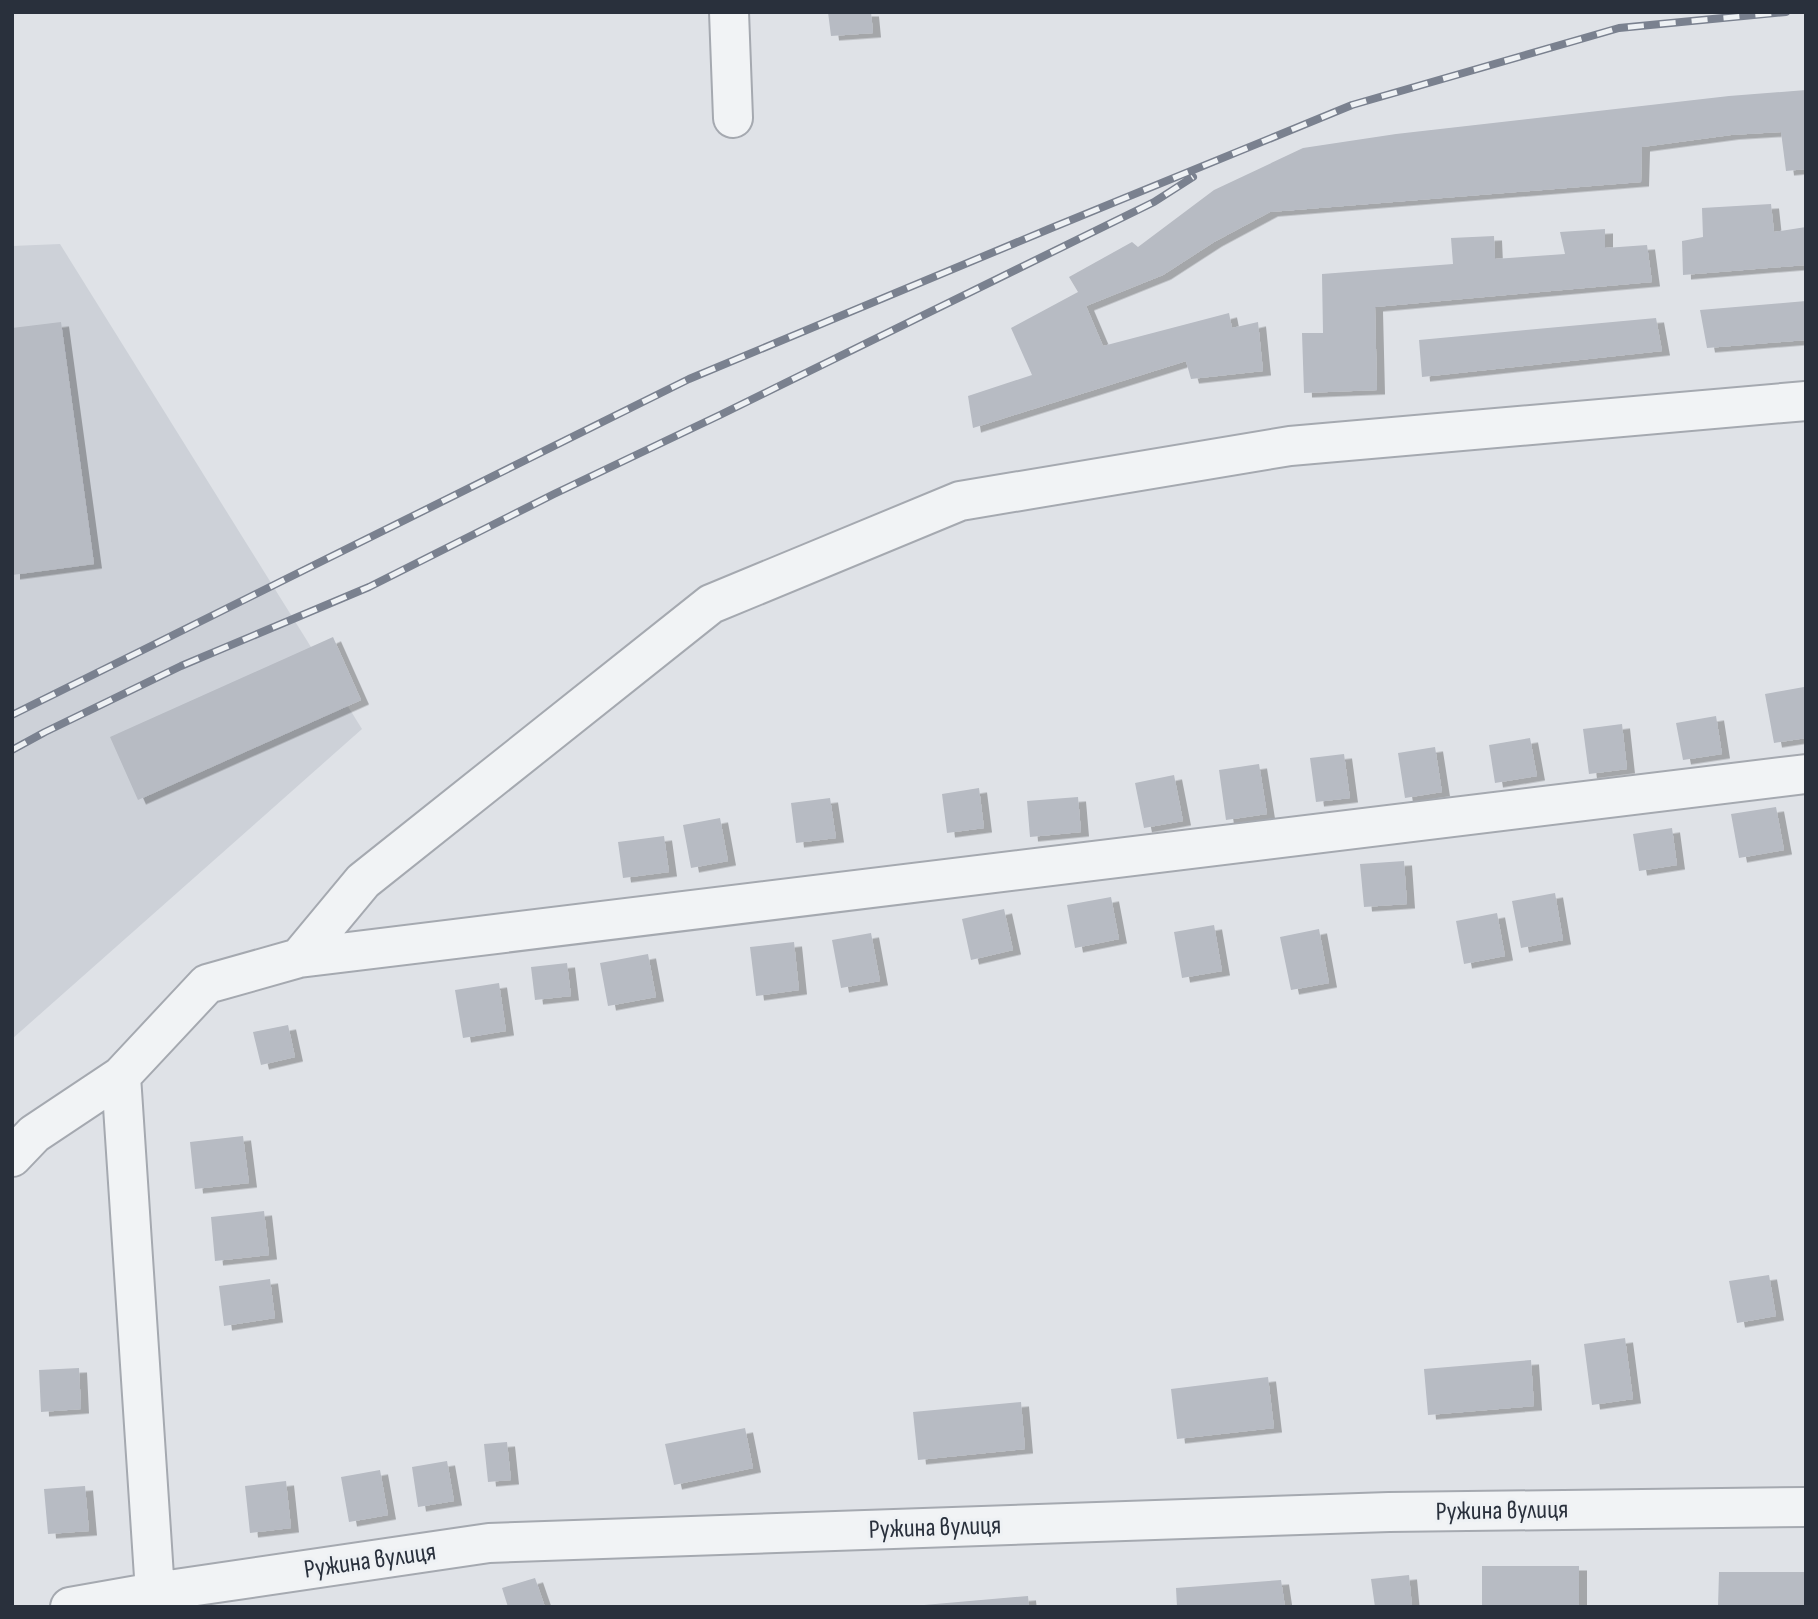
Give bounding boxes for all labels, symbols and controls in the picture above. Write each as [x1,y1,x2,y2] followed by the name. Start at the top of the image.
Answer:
[1435,1494,1569,1528] street label: Ружина вулиця
[868,1510,1002,1546] street label: Ружина вулиця
[302,1536,438,1586] street label: Ружина вулиця

